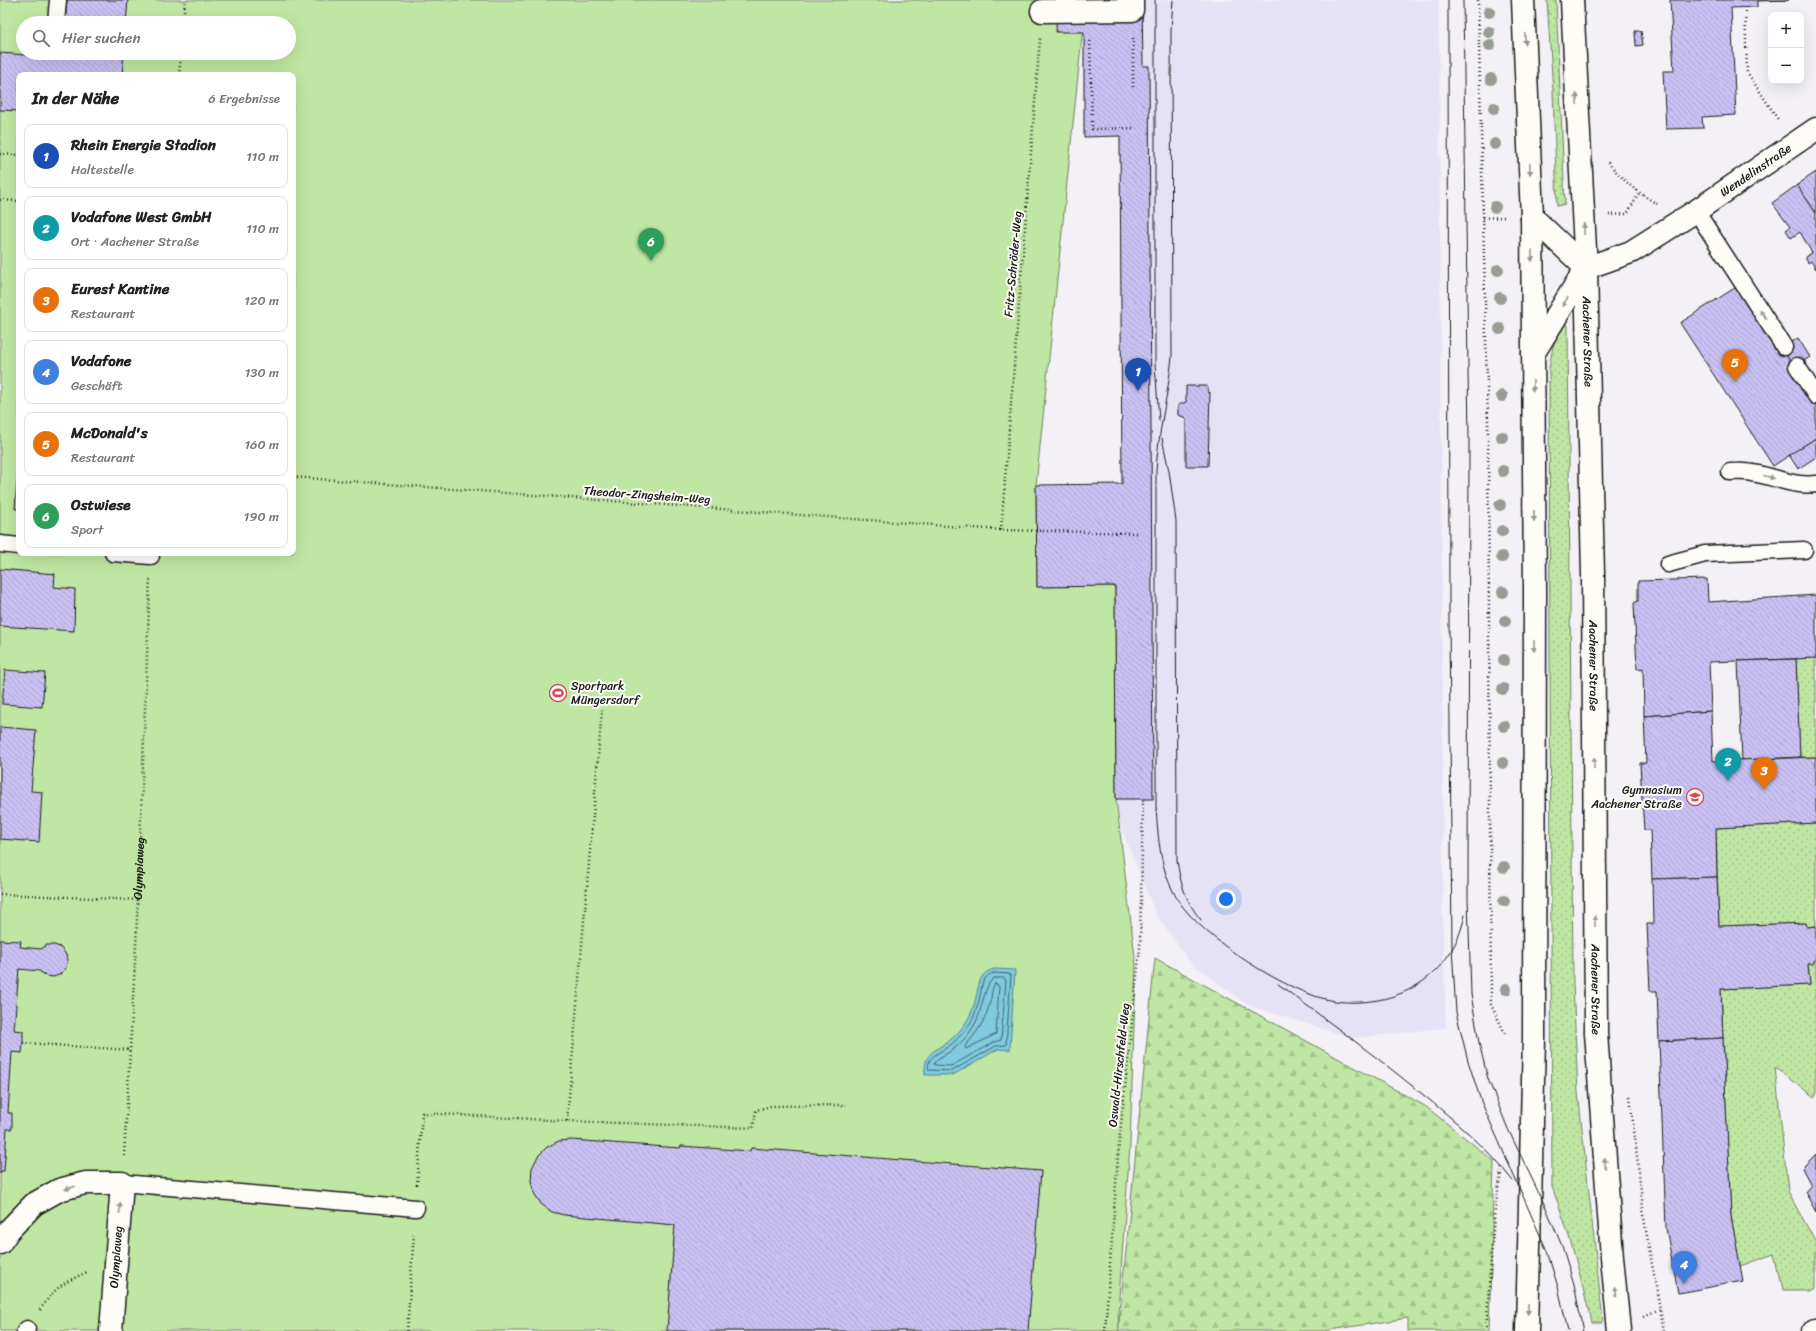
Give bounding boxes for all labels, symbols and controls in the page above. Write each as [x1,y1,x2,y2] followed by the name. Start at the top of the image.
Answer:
[1768,12,1804,84] map controls
[1768,12,1804,48] button: +
[16,16,296,60] search box
[62,25,141,51] text: Hier suchen
[30,27,52,49] icon: search
[1521,33,1528,45] one-way arrow
[1768,48,1804,84] button: −
[32,83,119,113] text: In der Nähe
[208,87,280,110] text: 6 Ergebnisse
[1574,93,1581,105] one-way arrow
[71,132,216,158] text: Rhein Energie Stadion
[1715,138,1796,203] street label: Wendelinstraße
[43,145,49,168] text: 1
[246,145,279,168] text: 110 m
[71,158,134,181] text: Haltestelle
[1527,163,1533,176] one-way arrow
[71,204,212,230] text: Vodafone West GmbH
[997,210,1029,318] street label: Fritz-Schröder-Weg
[42,217,50,240] text: 2
[246,217,279,240] text: 110 m
[1581,222,1587,235] one-way arrow
[638,228,664,261] pin: 6
[71,230,199,253] text: Ort · Aachener Straße
[1529,250,1535,263] one-way arrow
[71,276,169,302] text: Eurest Kantine
[42,289,50,312] text: 3
[244,289,279,312] text: 120 m
[1576,295,1600,387] street label: Aachener Straße
[1562,296,1569,307] one-way arrow
[71,302,135,325] text: Restaurant
[1759,308,1766,320] one-way arrow
[71,348,131,374] text: Vodafone
[1722,349,1748,382] pin: 5
[1125,358,1151,391] pin: 1
[42,361,50,384] text: 4
[245,361,279,384] text: 130 m
[71,374,123,397] text: Geschäft
[1530,380,1536,393] one-way arrow
[71,420,148,446] text: McDonald's
[42,433,50,456] text: 5
[244,433,279,456] text: 160 m
[71,446,135,469] text: Restaurant
[1763,474,1775,480] one-way arrow
[583,480,711,510] street label: Theodor-Zingsheim-Weg
[71,492,131,518] text: Ostwiese
[42,505,50,528] text: 6
[244,505,279,528] text: 190 m
[1531,510,1537,523] one-way arrow
[71,518,103,541] text: Sport
[1582,619,1605,711] street label: Aachener Straße
[1531,640,1537,653] one-way arrow
[571,675,641,711] place label: Sportpark Müngersdorf
[548,683,568,703] sports icon: Sportpark Müngersdorf
[1715,748,1741,781] pin: 2
[1591,756,1597,769] one-way arrow
[1751,757,1777,790] pin: 3
[1590,779,1682,815] place label: Gymnasium Aachener Straße
[1685,787,1705,807] school or university icon: Gymnasium Aachener Straße
[127,837,151,900] street label: Olympiaweg
[1216,889,1236,909] your location
[1592,914,1598,927] one-way arrow
[1584,943,1607,1035] street label: Aachener Straße
[1102,1002,1136,1128] street label: Oswald-Hirschfeld-Weg
[1602,1157,1609,1169] one-way arrow
[63,1185,76,1191] one-way arrow
[117,1202,124,1214] one-way arrow
[103,1225,129,1289] street label: Olympiaweg
[1671,1251,1697,1284] pin: 4
[1612,1286,1619,1298] one-way arrow
[1525,1303,1531,1316] one-way arrow

